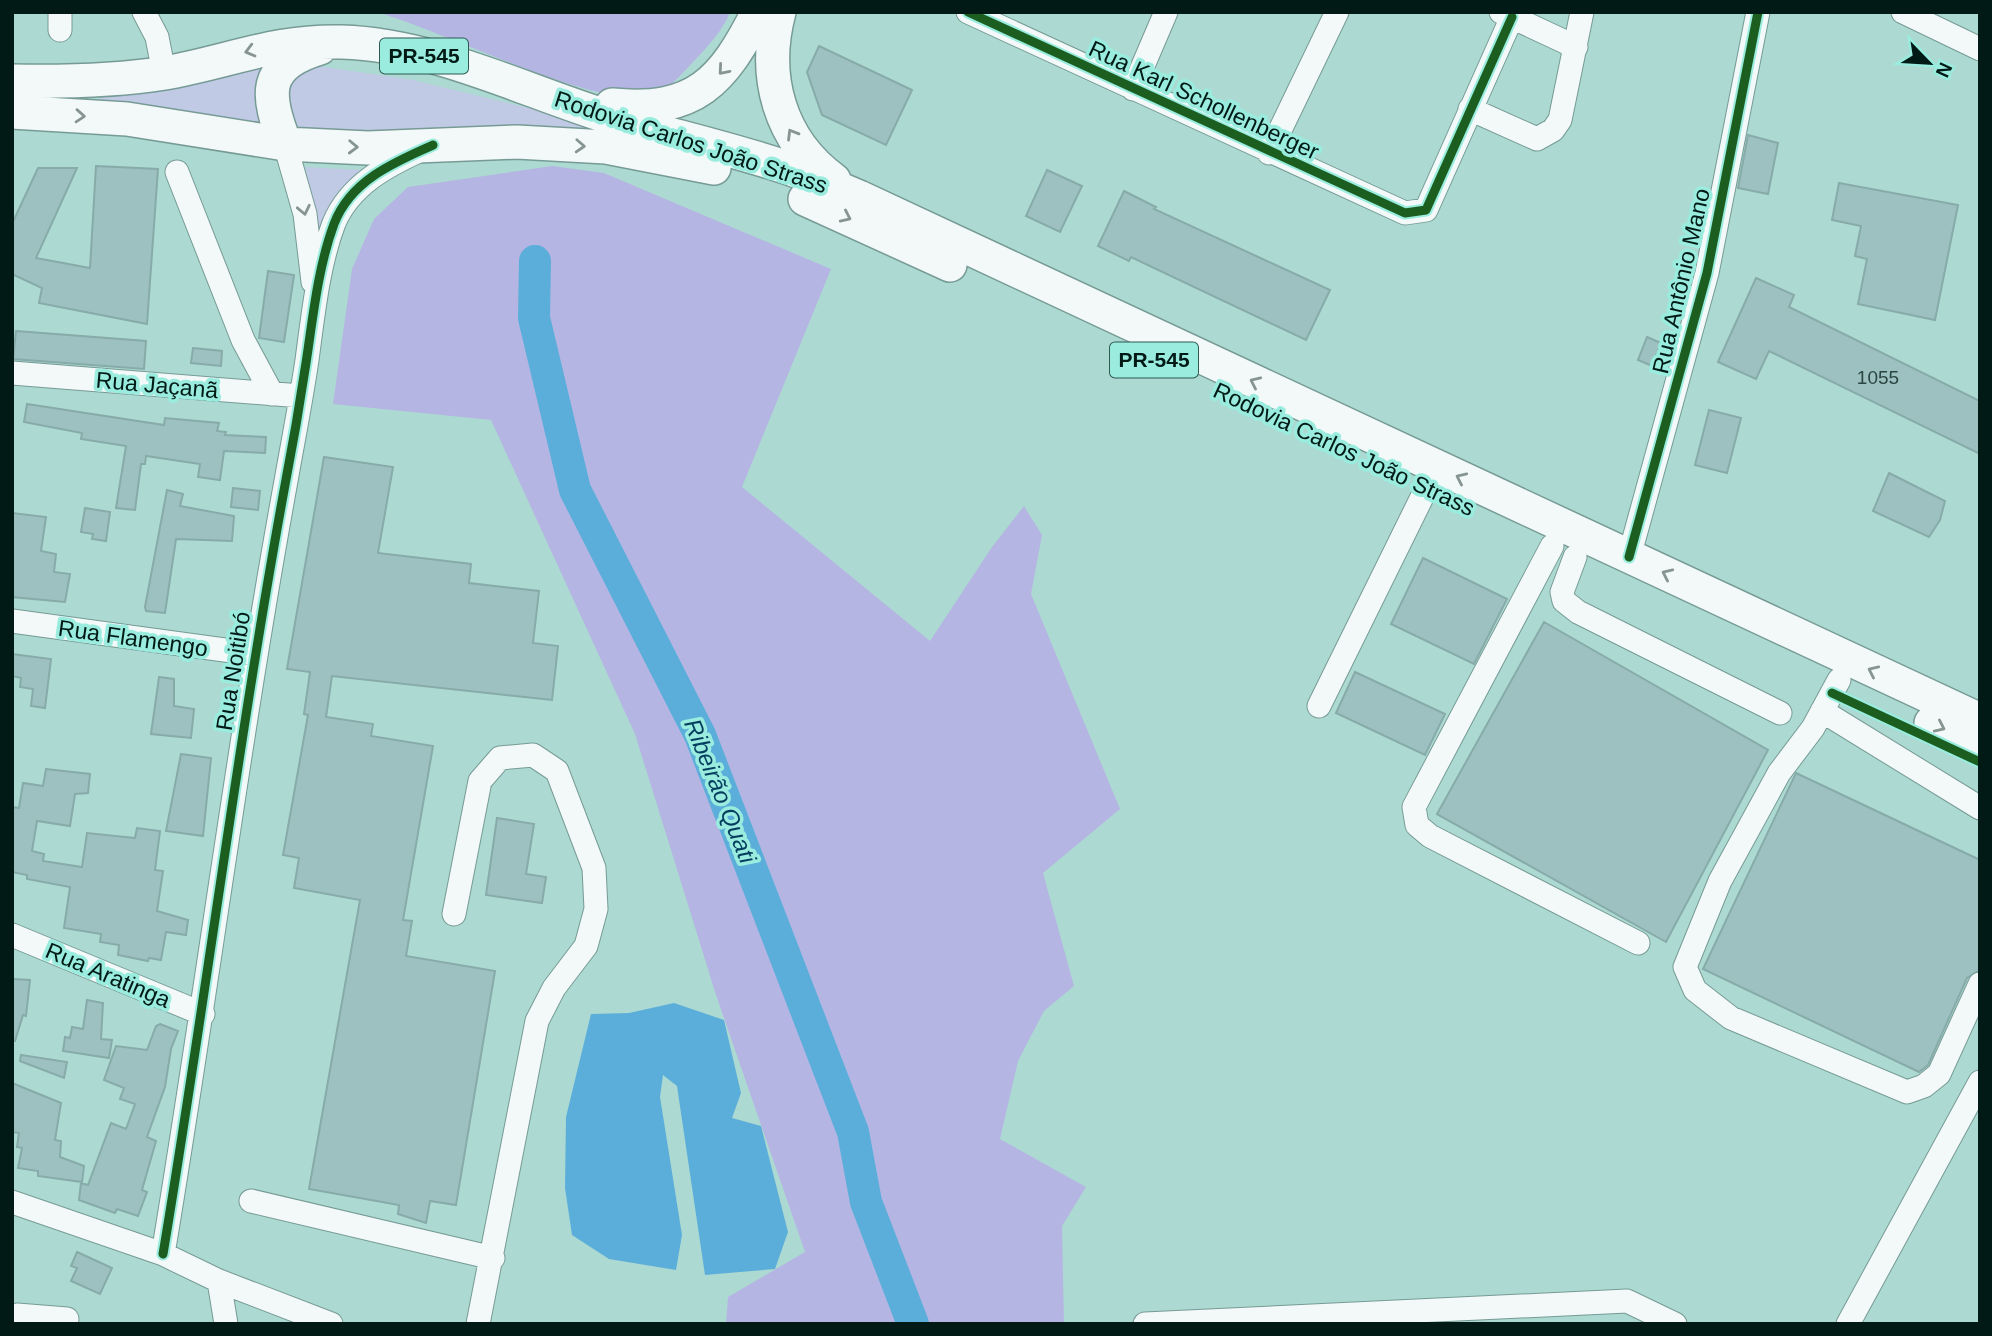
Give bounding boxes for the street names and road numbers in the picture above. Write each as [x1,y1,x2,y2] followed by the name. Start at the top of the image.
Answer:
[1085,35,1323,165] street label: Rua Karl Schollenberger
[380,38,468,74] road number: PR-545
[551,86,831,198] street label: Rodovia Carlos João Strass
[1647,186,1715,376] street label: Rua Antônio Mano
[1110,342,1198,378] road number: PR-545
[95,367,219,403] street label: Rua Jaçanã
[1209,377,1479,521] street label: Rodovia Carlos João Strass
[211,610,255,732] street label: Rua Noitibó
[56,615,210,661] street label: Rua Flamengo
[42,937,174,1013] street label: Rua Aratinga

